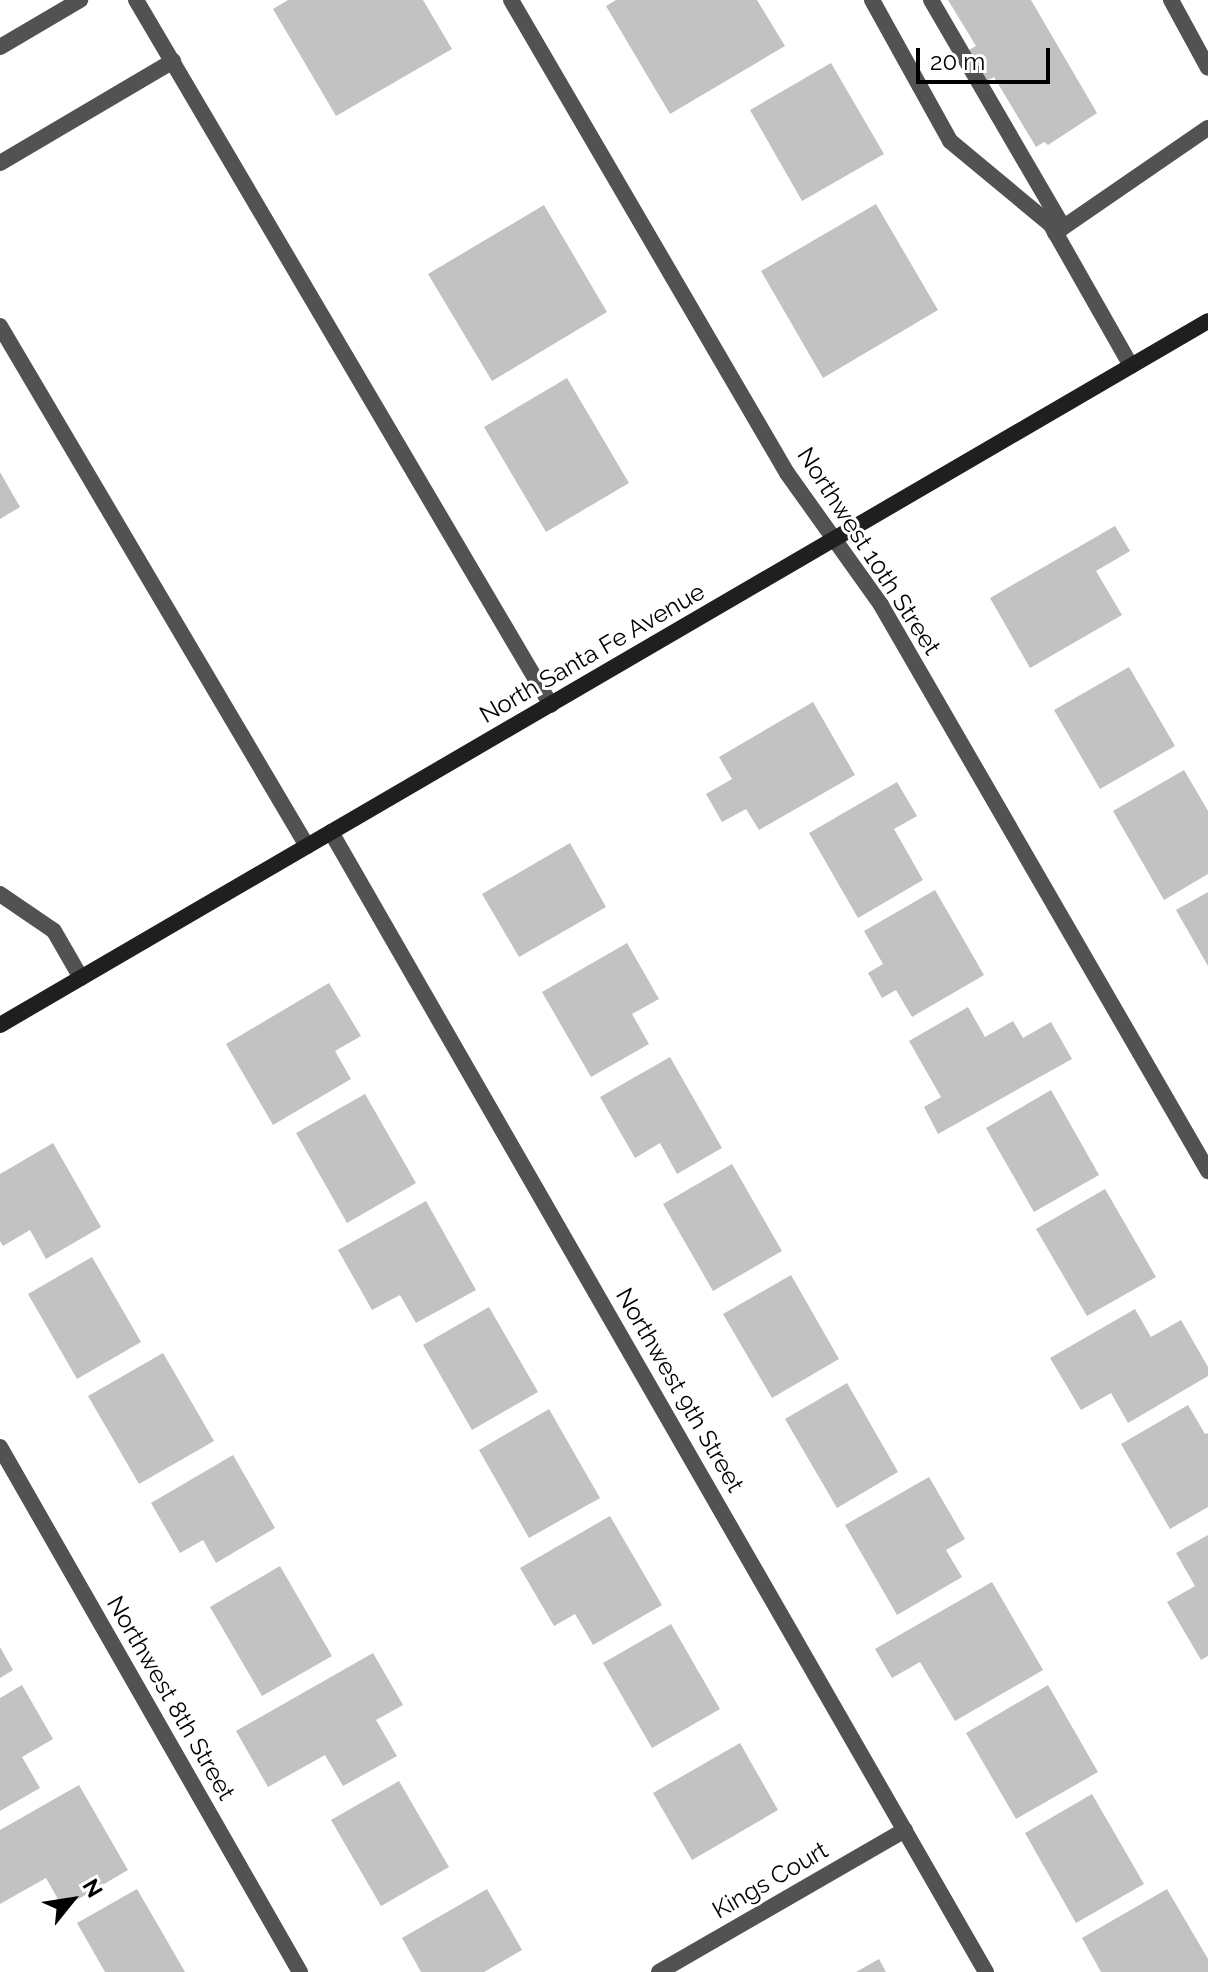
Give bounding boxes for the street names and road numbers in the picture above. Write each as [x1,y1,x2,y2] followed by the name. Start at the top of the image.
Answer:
[791,442,947,660] street label: Northwest 10th Street
[474,577,710,729] street label: North Santa Fe Avenue
[610,1283,750,1497] street label: Northwest 9th Street
[101,1591,241,1805] street label: Northwest 8th Street
[707,1835,833,1925] street label: Kings Court

